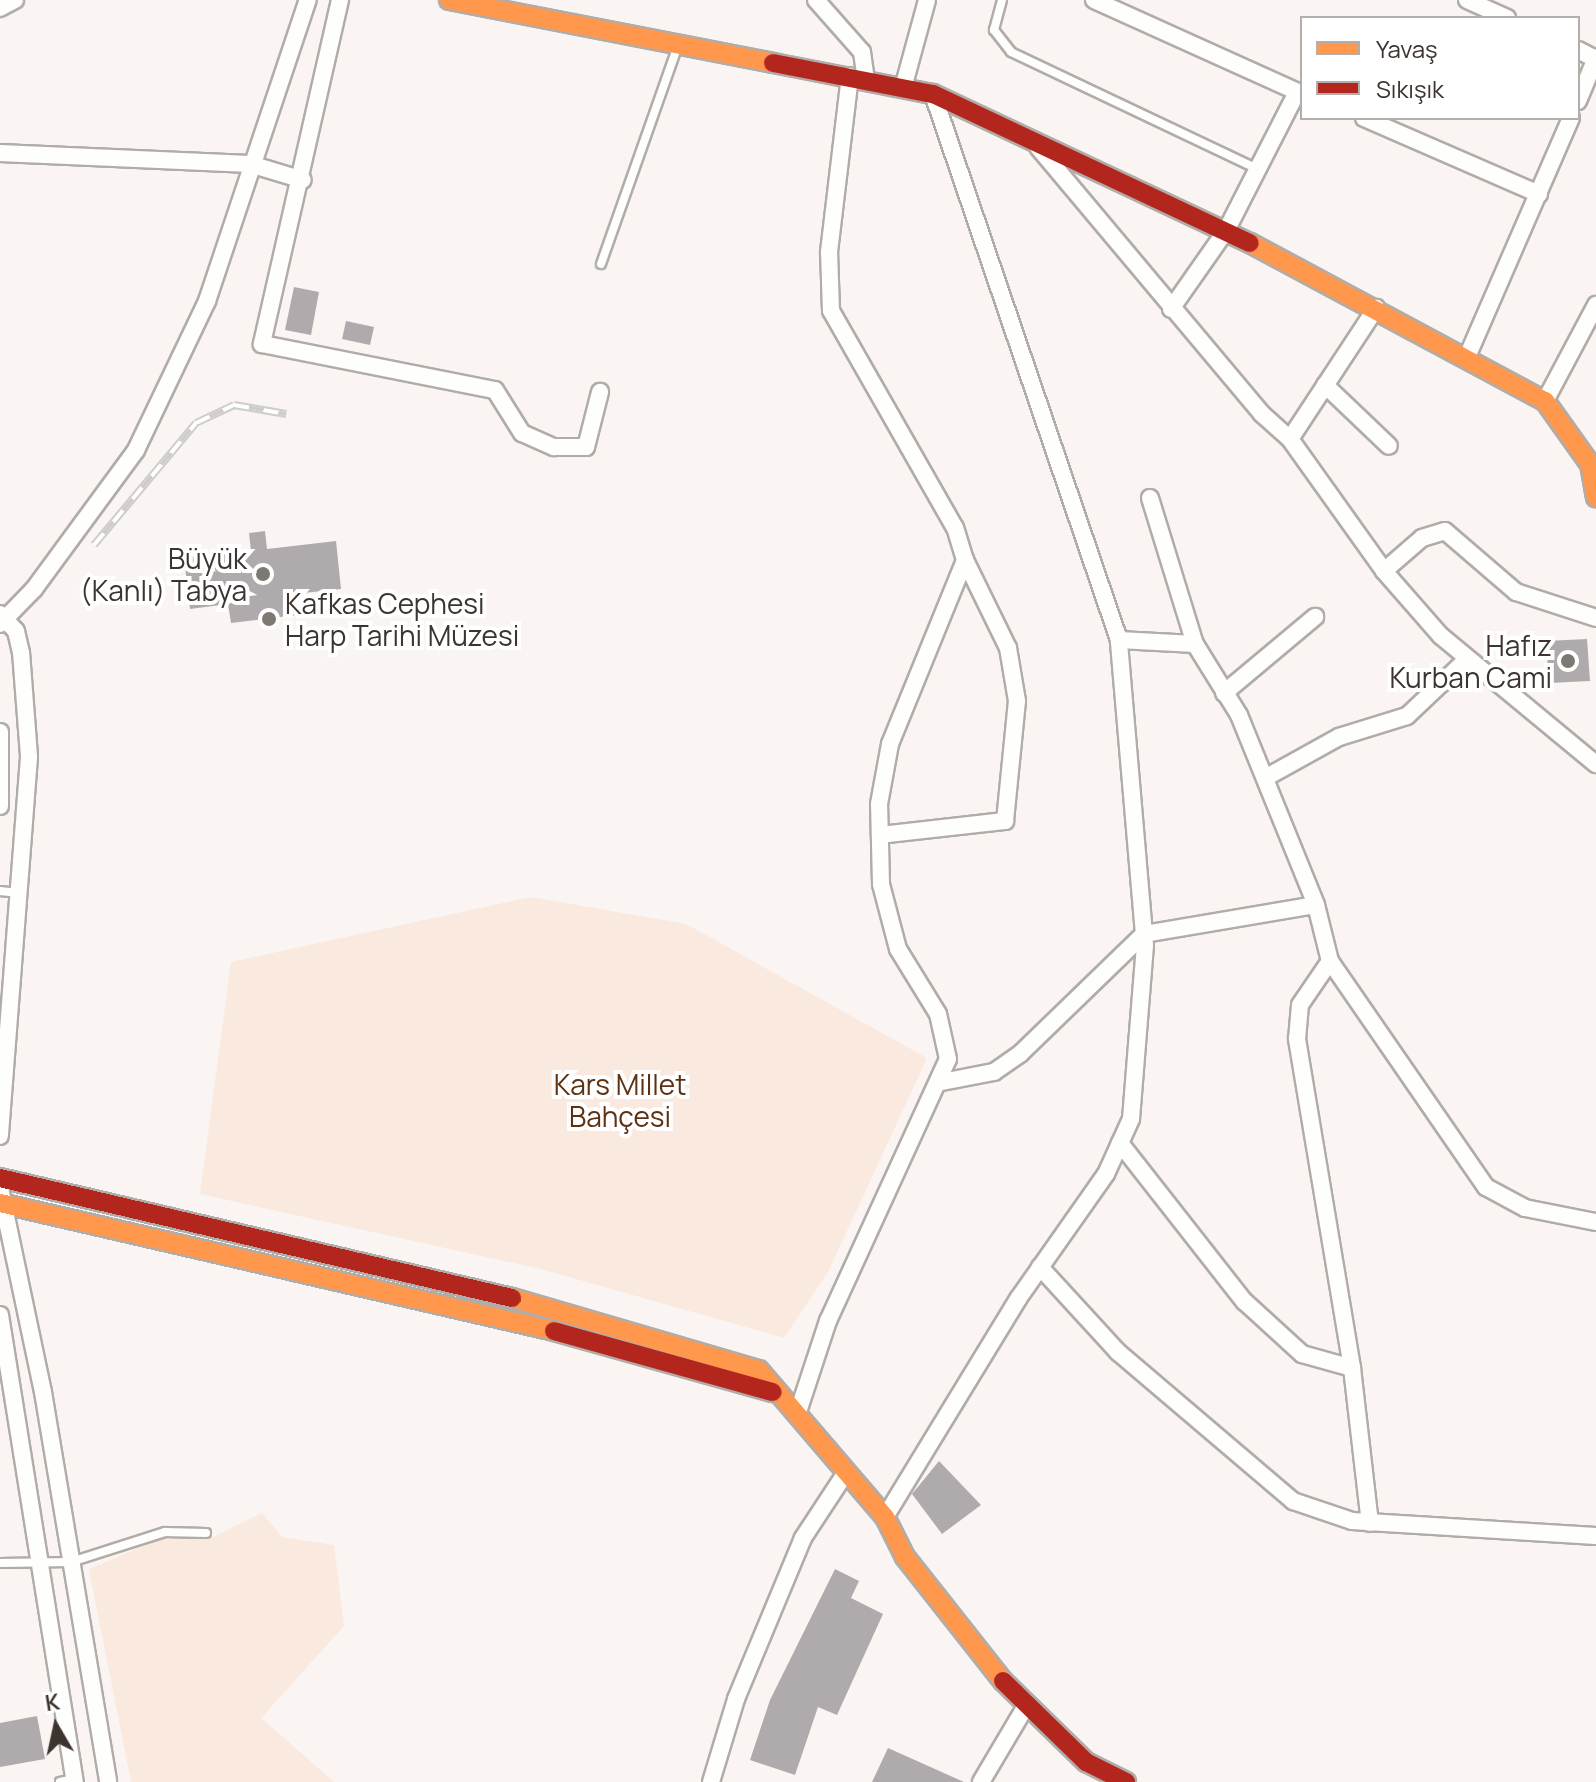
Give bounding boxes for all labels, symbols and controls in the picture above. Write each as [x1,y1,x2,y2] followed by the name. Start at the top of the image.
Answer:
[1300,16,1580,120] legend
[1376,32,1438,65] text: Yavaş
[1376,72,1444,105] text: Sıkışık
[80,541,247,607] place label: Büyük (Kanlı) Tabya
[254,565,272,583] marker: Büyük (Kanlı) Tabya
[285,586,519,652] place label: Kafkas Cephesi Harp Tarihi Müzesi
[260,610,278,628] marker: Kafkas Cephesi Harp Tarihi Müzesi
[1389,628,1552,694] place label: Hafız Kurban Cami
[1559,652,1577,670] marker: Hafız Kurban Cami
[554,1067,686,1133] park label: Kars Millet Bahçesi
[16,1686,96,1766] north arrow
[43,1686,62,1718] text: K

